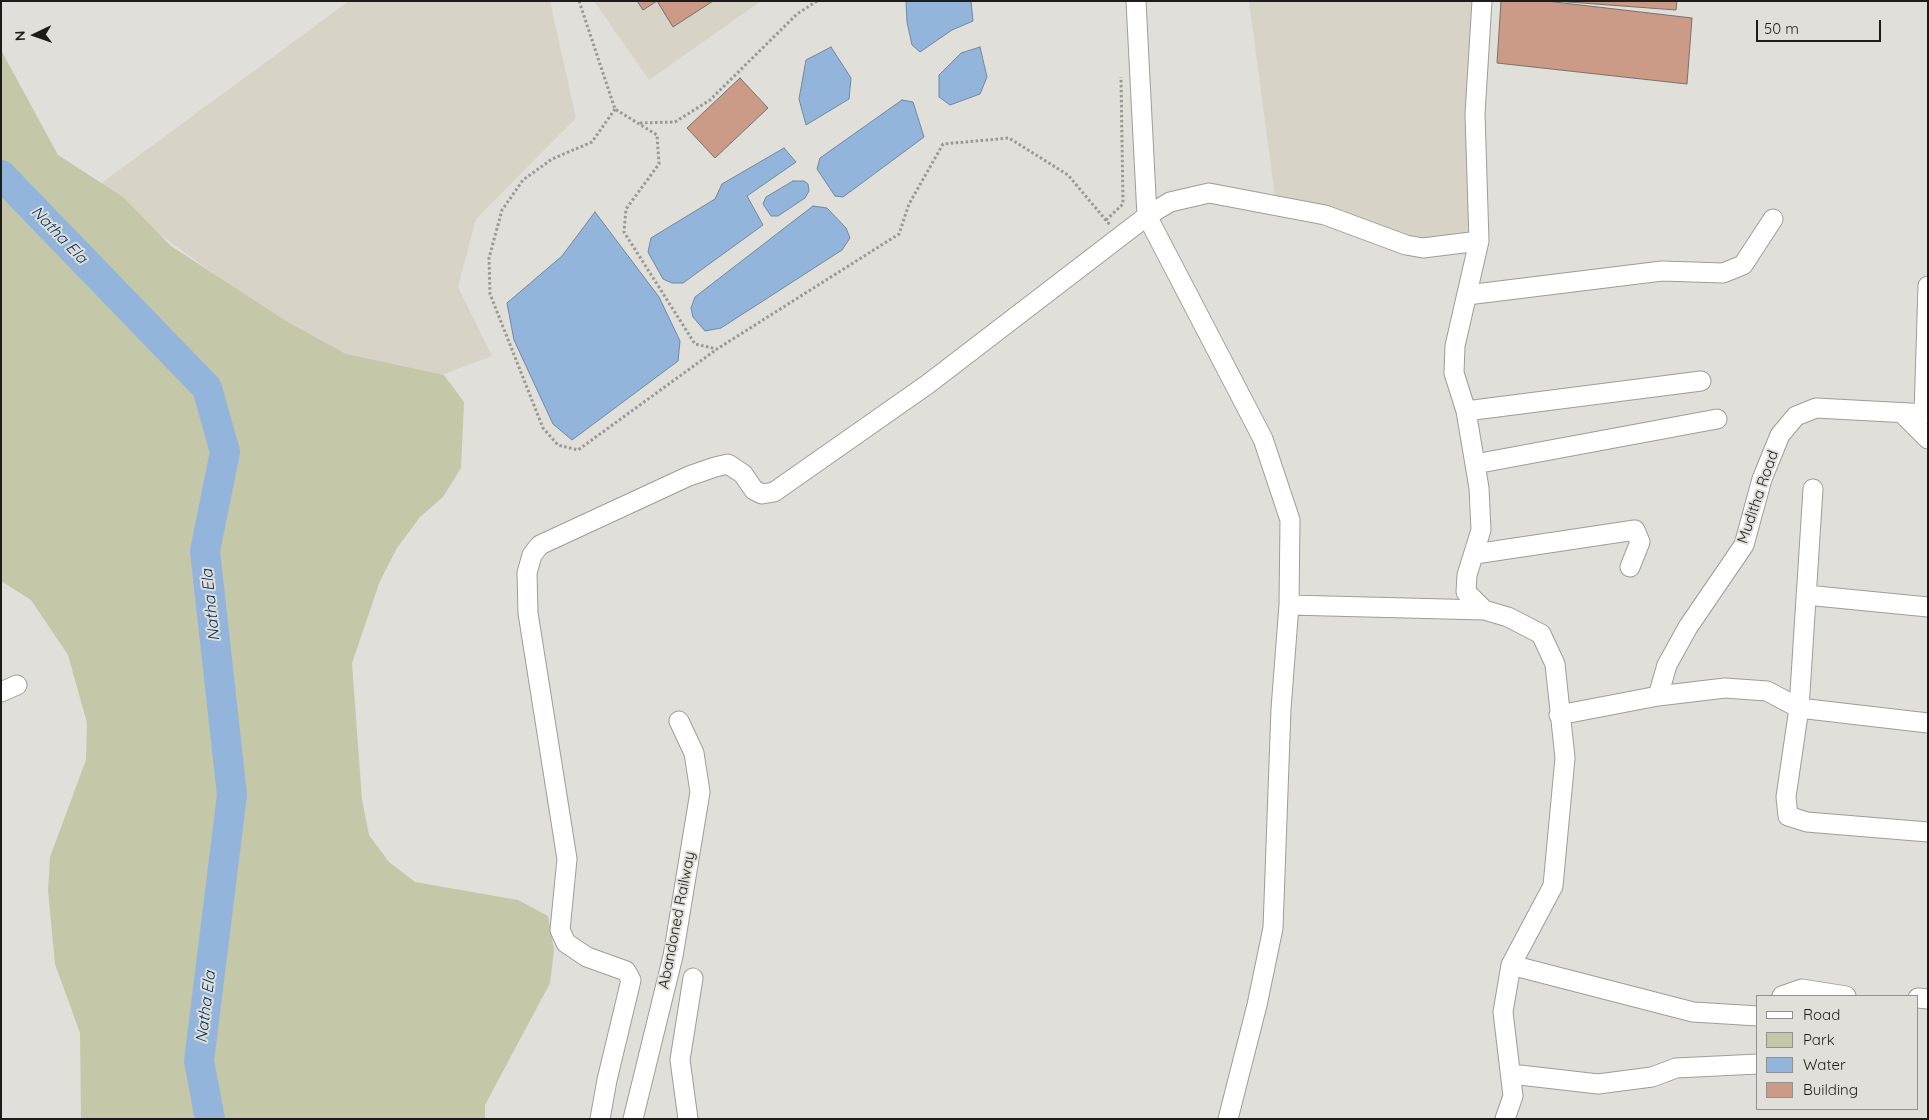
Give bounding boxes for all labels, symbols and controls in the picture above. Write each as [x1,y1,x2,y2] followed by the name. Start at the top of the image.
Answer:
[10,10,60,60] north arrow
[1759,10,1884,42] scale bar
[1764,19,1799,38] text: 50 m
[11,30,29,41] text: N
[27,202,91,268] water label: Natha Ela
[1734,448,1782,546] street label: Muditha Road
[198,568,224,642] water label: Natha Ela
[655,850,699,990] street label: Abandoned Railway
[192,970,220,1044] water label: Natha Ela
[1756,995,1919,1110] legend
[1803,1005,1840,1024] text: Road
[1803,1030,1835,1049] text: Park
[1803,1055,1846,1074] text: Water
[1803,1080,1858,1099] text: Building

